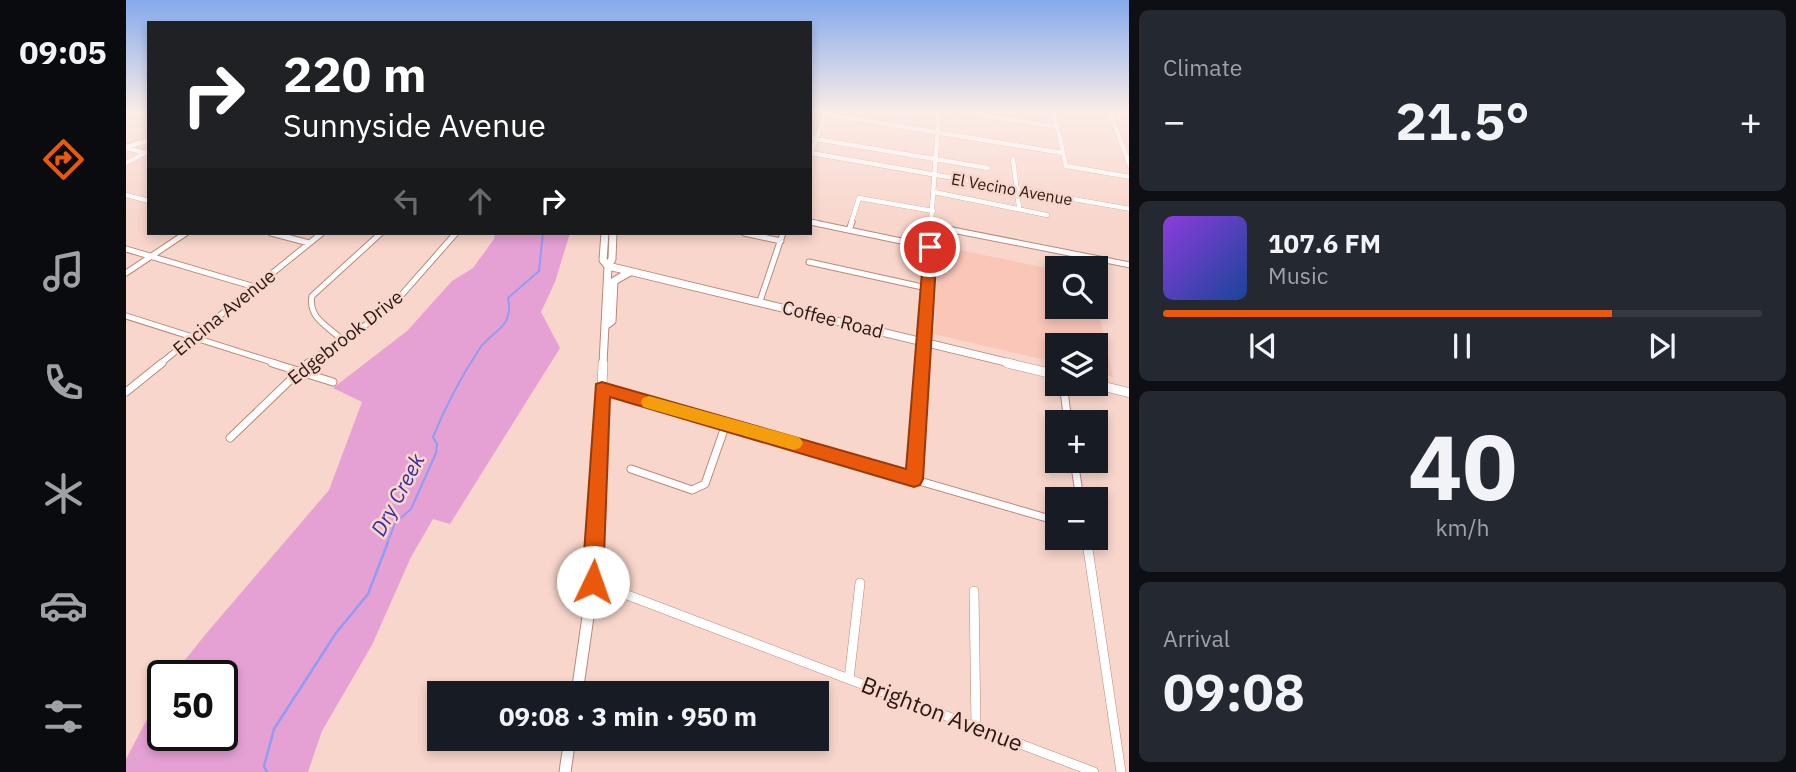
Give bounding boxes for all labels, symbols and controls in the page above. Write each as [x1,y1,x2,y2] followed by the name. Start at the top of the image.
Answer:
[19,31,107,73] text: 09:05
[283,42,427,105] text: 220 m
[168,49,259,140] icon: right
[1163,52,1242,82] text: Climate
[1395,87,1530,154] text: 21.5°
[1163,96,1186,145] text: −
[1739,96,1762,145] text: +
[283,104,546,146] text: Sunnyside Avenue
[39,135,88,184] icon: directions
[950,168,1074,210] street label: El Vecino Avenue
[388,182,426,220] icon: left
[461,182,499,220] icon: ahead
[534,182,572,220] icon: right
[900,217,960,277] pin
[1268,226,1381,260] text: 107.6 FM
[911,228,949,266] icon: arrive
[39,247,88,296] icon: music
[1045,256,1108,550] map controls
[1045,256,1108,319] button: search
[1268,260,1328,290] text: Music
[168,263,280,361] street label: Encina Avenue
[282,284,408,390] street label: Edgebrook Drive
[780,295,886,343] street label: Coffee Road
[1244,327,1282,365] icon: previous
[1443,327,1481,365] icon: pause
[1643,327,1681,365] icon: next
[1045,333,1108,396] button: layers
[39,358,88,407] icon: phone
[1408,407,1517,525] text: 40
[1045,410,1108,473] button: +
[364,448,431,540] water label: Dry Creek
[39,469,88,518] icon: climate
[1045,487,1108,550] button: −
[1435,512,1490,542] text: km/h
[556,545,630,619] position arrow
[39,581,88,630] icon: car
[1163,623,1230,653] text: Arrival
[1163,658,1305,725] text: 09:08
[147,660,238,751] speed limit sign: 50
[857,668,1027,758] street label: Brighton Avenue
[39,692,88,741] icon: filters
[499,699,757,733] text: 09:08 · 3 min · 950 m

